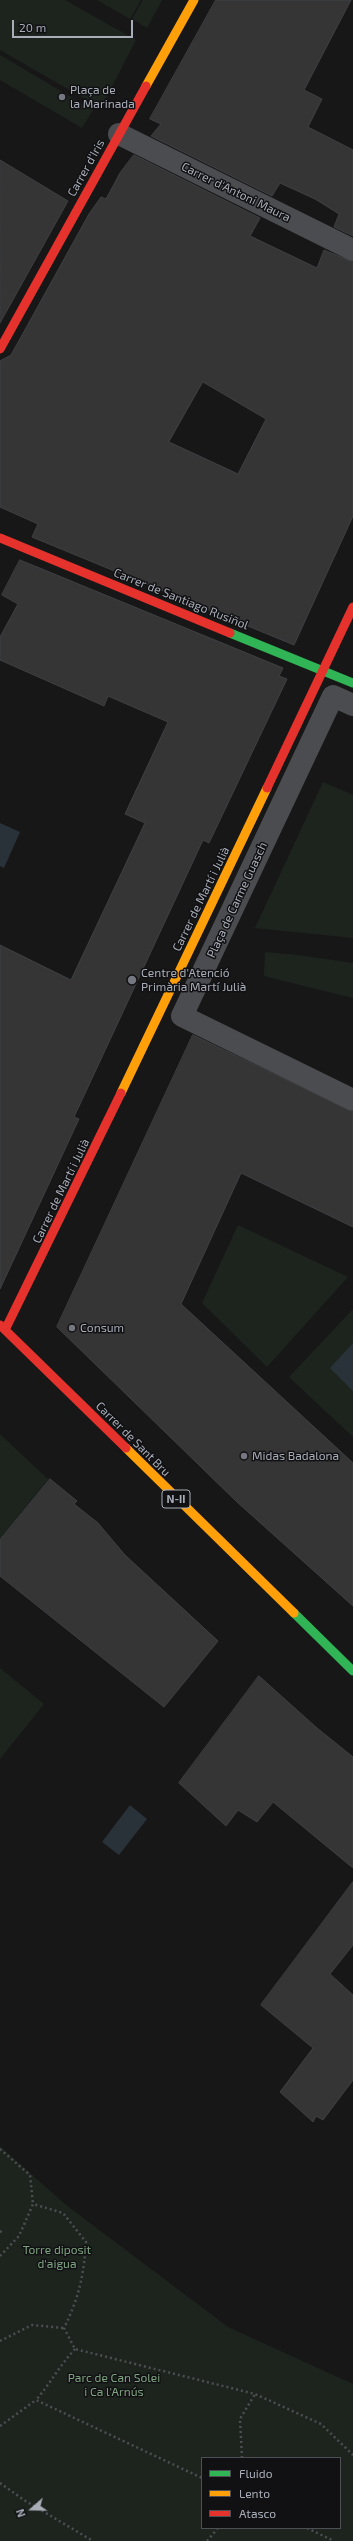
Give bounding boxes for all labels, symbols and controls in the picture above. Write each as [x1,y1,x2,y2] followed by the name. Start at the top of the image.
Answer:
[14,12,135,38] scale bar
[19,20,46,34] text: 20 m
[70,83,135,111] place label: Plaça de la Marinada
[57,92,67,102] marker: Plaça de la Marinada
[64,137,108,199] street label: Carrer d'Iris
[179,159,293,225] street label: Carrer d'Antoni Maura
[112,565,250,633] street label: Carrer de Santiago Rusiñol
[204,840,270,960] street label: Plaça de Carme Guasch
[169,844,233,954] street label: Carrer de Martí i Julià
[141,966,246,994] place label: Centre d'Atenció Primària Martí Julià
[126,974,138,986] marker: Centre d'Atenció Primària Martí Julià
[29,1136,93,1246] street label: Carrer de Martí i Julià
[80,1321,124,1335] place label: Consum
[67,1323,77,1333] marker: Consum
[93,1399,173,1479] street label: Carrer de Sant Bru
[252,1449,339,1463] place label: Midas Badalona
[239,1451,249,1461] marker: Midas Badalona
[162,1490,190,1508] road number: N-II
[23,2243,91,2271] park label: Torre diposit d'aigua
[68,2371,160,2399] park label: Parc de Can Solei i Ca l'Arnús
[201,2457,341,2529] legend
[239,2466,273,2480] text: Fluido
[239,2486,270,2500] text: Lento
[12,2489,52,2529] north arrow
[239,2506,276,2520] text: Atasco
[13,2507,28,2519] text: N

